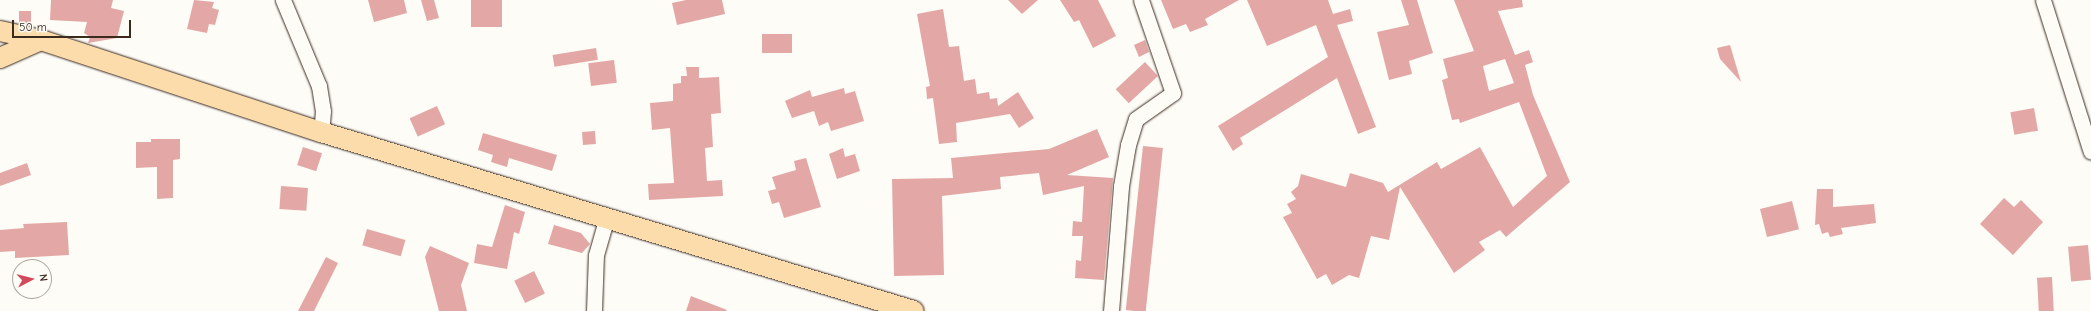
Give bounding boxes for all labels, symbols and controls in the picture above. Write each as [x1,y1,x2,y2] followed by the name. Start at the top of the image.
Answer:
[14,12,133,38] scale bar
[19,20,47,34] text: 50 m
[12,259,52,299] north arrow
[37,273,50,282] text: N

